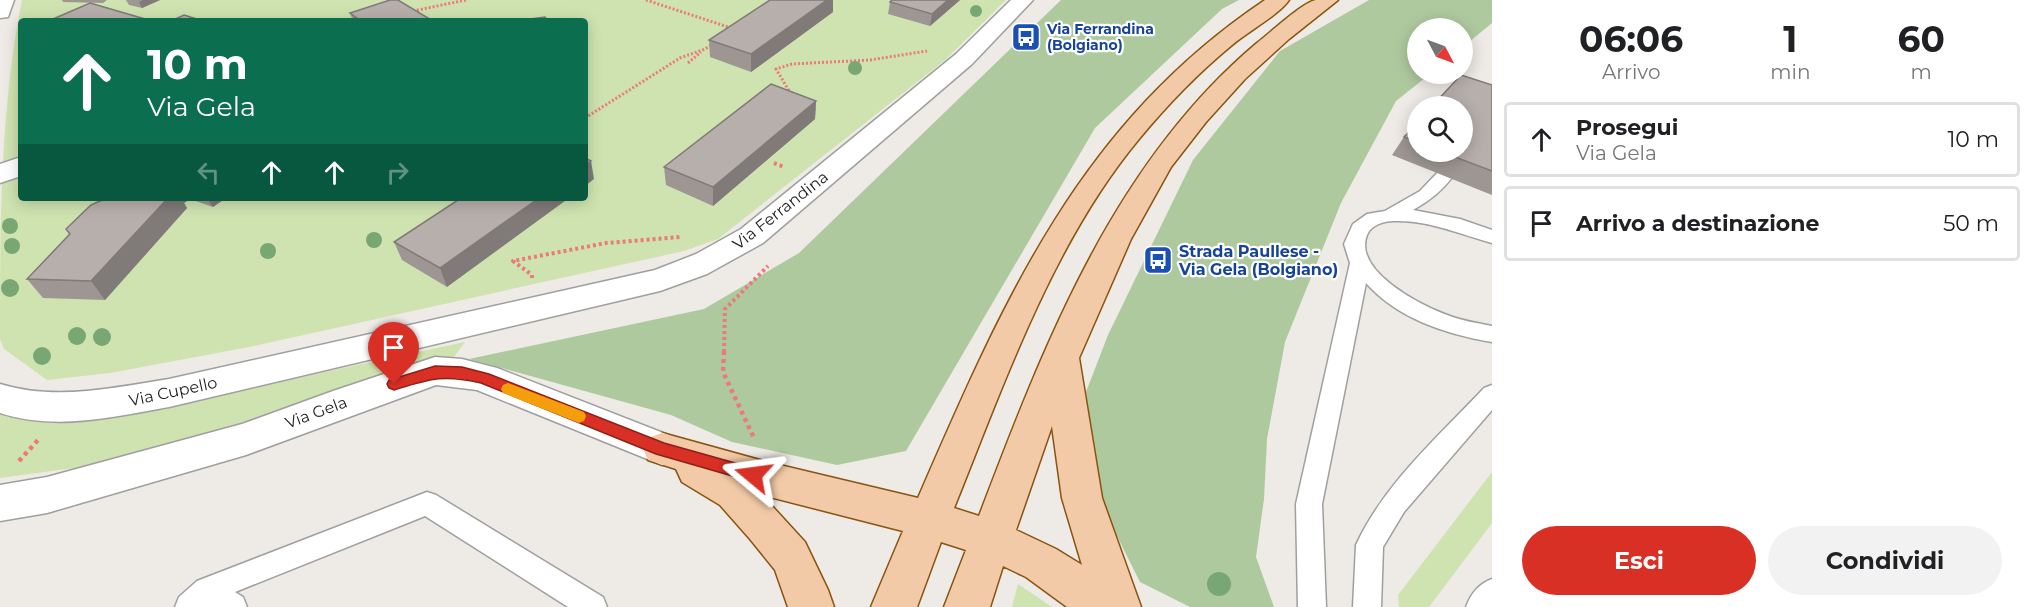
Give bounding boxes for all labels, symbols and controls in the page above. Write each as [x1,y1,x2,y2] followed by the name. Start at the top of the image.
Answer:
[1579,17,1683,61] text: 06:06
[1783,17,1797,61] text: 1
[1898,17,1945,61] text: 60
[1407,18,1473,84] north arrow
[1407,18,1473,162] map controls
[1046,20,1154,54] place label: Via Ferrandina (Bolgiano)
[1010,21,1042,53] bus stop icon: Via Ferrandina (Bolgiano)
[147,38,248,90] text: 10 m
[48,42,126,120] icon: ahead
[1602,60,1660,84] text: Arrivo
[1770,60,1810,84] text: min
[1911,60,1932,84] text: m
[147,90,256,123] text: Via Gela
[1407,96,1473,162] button: search
[1576,114,1678,141] text: Prosegui
[1525,123,1558,156] icon: ahead
[1947,126,1999,153] text: 10 m
[1576,141,1657,165] text: Via Gela
[192,156,225,189] icon: left
[255,156,288,189] icon: ahead
[318,156,351,189] icon: ahead
[381,156,414,189] icon: right
[729,167,832,254] street label: Via Ferrandina
[1525,207,1558,240] icon: arrive
[1576,210,1819,237] text: Arrivo a destinazione
[1943,210,1999,237] text: 50 m
[1178,242,1338,279] place label: Strada Paullese - Via Gela (Bolgiano)
[1142,244,1174,276] bus stop icon: Strada Paullese - Via Gela (Bolgiano)
[368,322,419,384] pin
[377,331,410,364] icon: arrive
[127,373,219,410] street label: Via Cupello
[283,392,350,432] street label: Via Gela
[721,443,785,507] position arrow
[1522,526,1756,595] button: Esci
[1768,526,2002,595] button: Condividi

